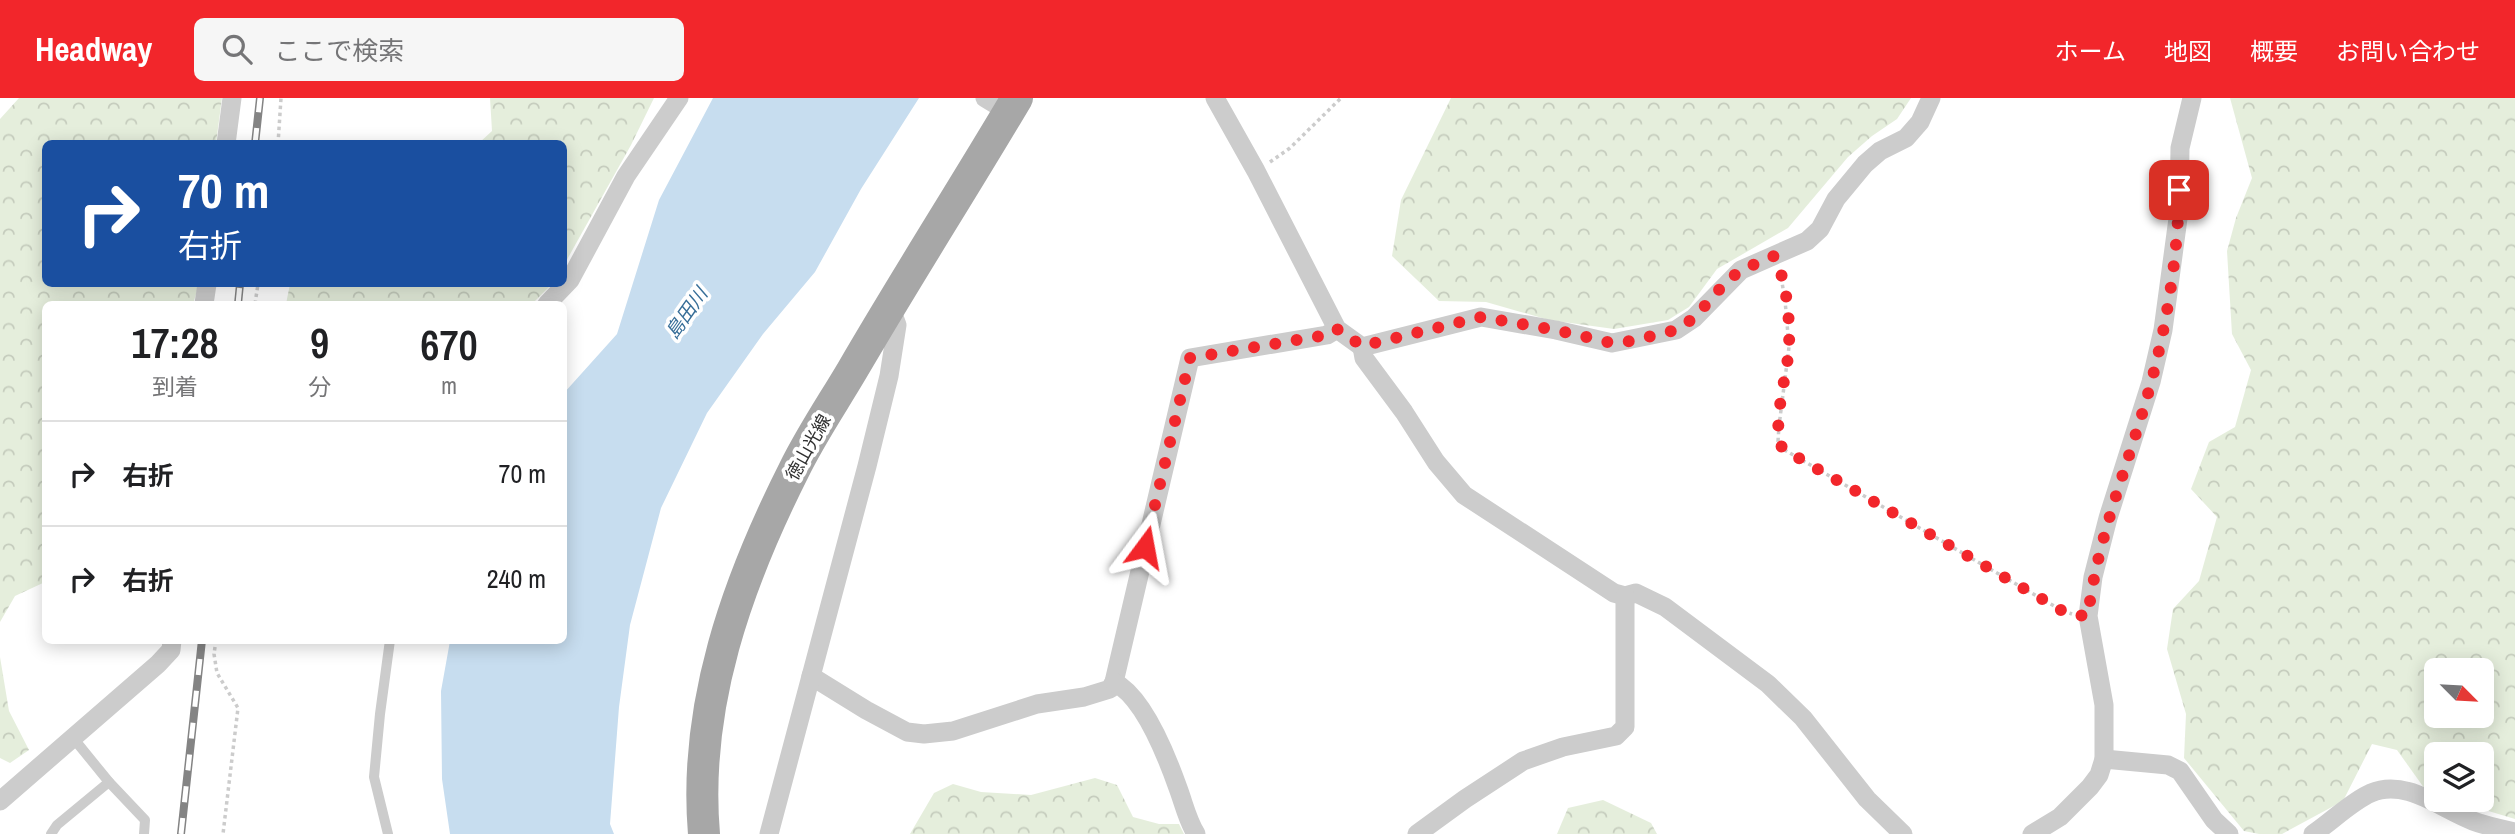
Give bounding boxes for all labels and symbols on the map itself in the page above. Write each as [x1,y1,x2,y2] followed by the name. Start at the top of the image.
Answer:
[2149,160,2209,220] pin
[659,281,714,344] water label: 島田川
[780,409,836,485] street label: 徳山光線
[1108,510,1182,584] position arrow
[2424,658,2494,728] north arrow

